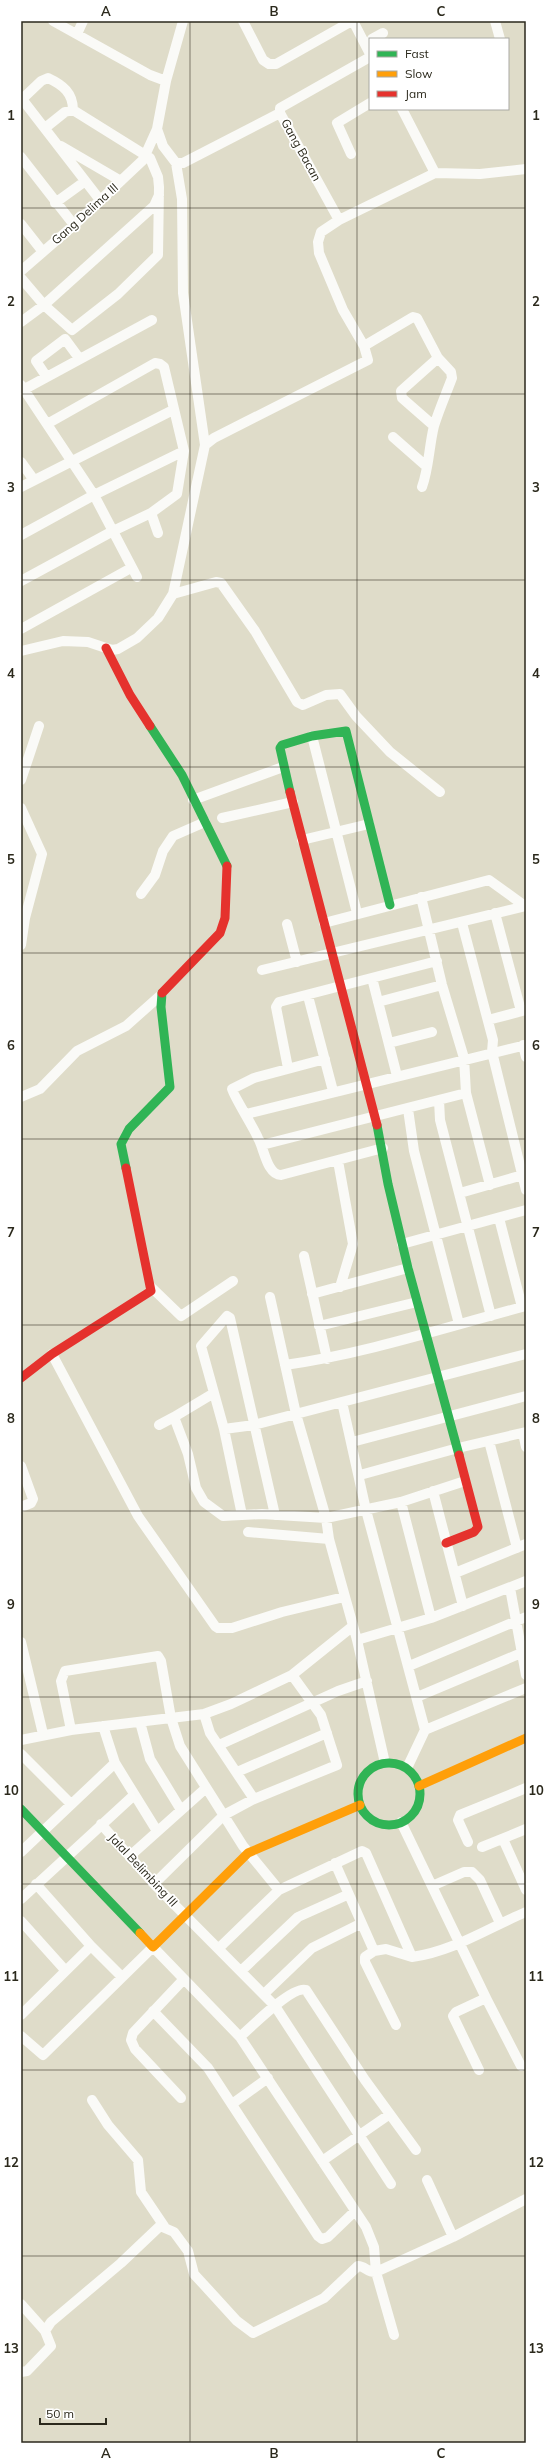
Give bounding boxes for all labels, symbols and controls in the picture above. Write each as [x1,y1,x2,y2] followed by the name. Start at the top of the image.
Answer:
[101,3,111,19] text: A
[270,3,279,19] text: B
[437,3,446,19] text: C
[369,38,509,110] legend
[405,46,429,61] text: Fast
[405,66,433,81] text: Slow
[405,86,427,101] text: Jam
[7,107,15,123] text: 1
[532,107,540,123] text: 1
[278,116,325,184] street label: Gang Bacan
[48,180,121,248] street label: Gang Delima III
[7,293,15,309] text: 2
[532,293,540,309] text: 2
[7,479,15,495] text: 3
[532,479,540,495] text: 3
[7,665,15,681] text: 4
[532,665,540,681] text: 4
[7,851,15,867] text: 5
[532,851,540,867] text: 5
[7,1037,15,1053] text: 6
[532,1037,540,1053] text: 6
[7,1224,15,1240] text: 7
[532,1224,540,1240] text: 7
[7,1410,15,1426] text: 8
[532,1410,540,1426] text: 8
[7,1596,15,1612] text: 9
[532,1596,540,1612] text: 9
[3,1782,19,1798] text: 10
[528,1782,544,1798] text: 10
[106,1830,181,1909] street label: Jalal Belimbing III
[3,1968,19,1984] text: 11
[528,1968,544,1984] text: 11
[3,2154,19,2170] text: 12
[528,2154,544,2170] text: 12
[3,2340,19,2356] text: 13
[528,2340,544,2356] text: 13
[40,2400,106,2426] scale bar
[46,2406,74,2421] text: 50 m
[101,2445,111,2461] text: A
[270,2445,279,2461] text: B
[437,2445,446,2461] text: C

